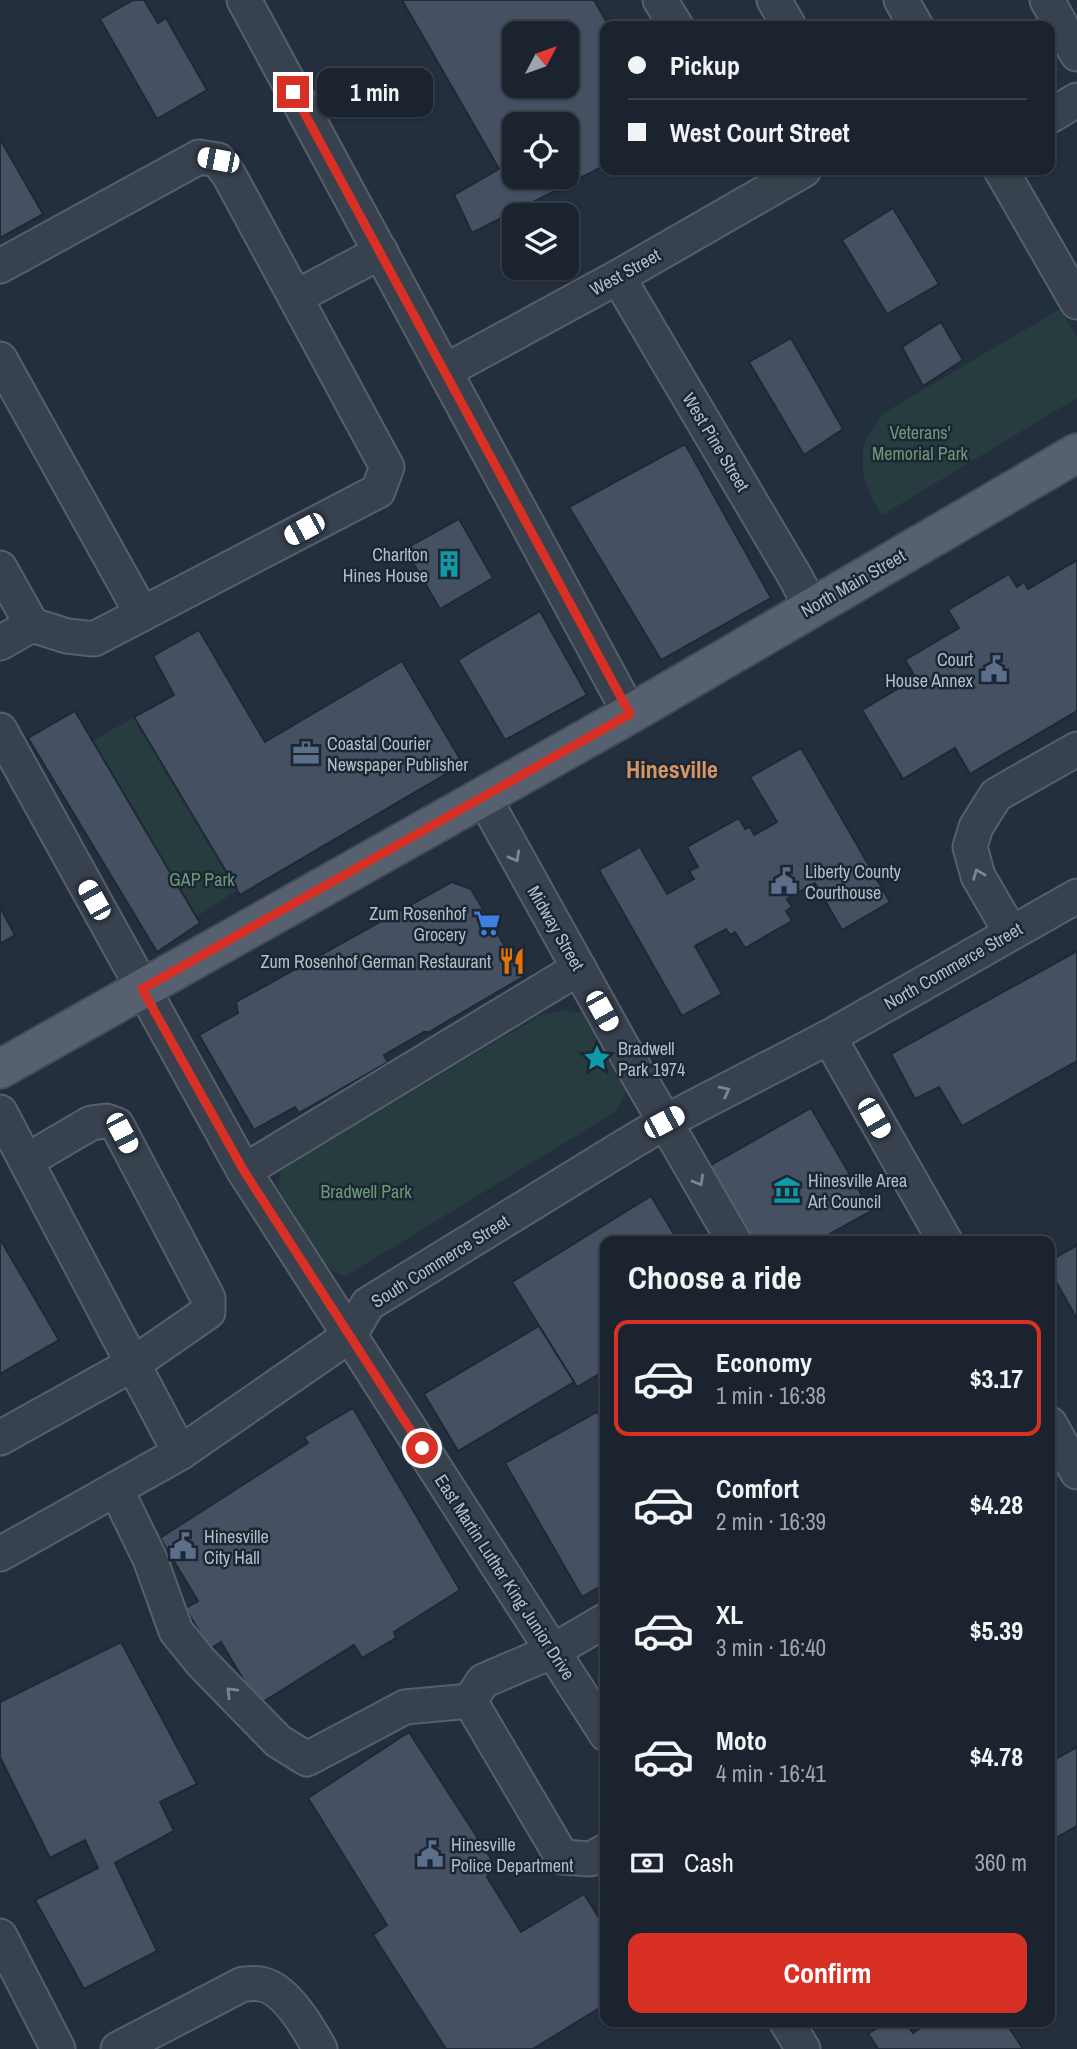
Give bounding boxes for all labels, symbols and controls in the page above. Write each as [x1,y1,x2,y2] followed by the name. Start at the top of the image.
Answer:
[502,21,579,98] north arrow
[502,21,579,280] map controls
[670,48,740,83] text: Pickup
[318,68,433,116] callout: 1 min
[277,76,309,108] route end
[350,77,400,108] text: 1 min
[502,112,579,189] button: locate
[670,115,850,150] text: West Court Street
[196,146,241,174] car
[502,203,579,280] button: layers
[585,242,665,302] street label: West Street
[677,388,755,496] street label: West Pine Street
[872,420,969,466] park label: Veterans' Memorial Park
[281,510,328,548] car
[343,542,428,588] place label: Charlton Hines House
[796,543,910,623] street label: North Main Street
[434,549,464,579] building icon: Charlton Hines House
[885,647,974,693] place label: Court House Annex
[979,654,1009,684] public building icon: Court House Annex
[327,731,468,777] place label: Coastal Courier Newspaper Publisher
[291,738,321,768] office icon: Coastal Courier Newspaper Publisher
[626,753,718,785] district label: Hinesville
[507,849,520,862] one-way arrow
[805,859,902,905] place label: Liberty County Courthouse
[769,866,799,896] public building icon: Liberty County Courthouse
[169,867,235,892] park label: GAP Park
[973,868,987,880] one-way arrow
[75,877,114,923] car
[522,881,590,975] street label: Midway Street
[369,901,467,947] place label: Zum Rosenhof Grocery
[472,908,502,938] supermarket icon: Zum Rosenhof Grocery
[879,916,1027,1016] street label: North Commerce Street
[497,946,527,976] restaurant icon: Zum Rosenhof German Restaurant
[260,949,491,974] place label: Zum Rosenhof German Restaurant
[583,988,622,1034] car
[618,1036,685,1082] place label: Bradwell Park 1974
[582,1043,612,1073] place icon: Bradwell Park 1974
[718,1085,730,1099] one-way arrow
[855,1095,894,1141] car
[641,1103,688,1141] car
[103,1110,142,1156] car
[807,1168,907,1214] place label: Hinesville Area Art Council
[691,1174,704,1187] one-way arrow
[772,1175,802,1205] museum icon: Hinesville Area Art Council
[320,1179,412,1204] park label: Bradwell Park
[366,1208,514,1314] street label: South Commerce Street
[628,1256,802,1299] text: Choose a ride
[716,1345,812,1380] text: Economy
[632,1347,695,1410] icon: car
[970,1361,1023,1396] text: $3.17
[716,1380,826,1411] text: 1 min · 16:38
[406,1432,438,1464] route start
[429,1469,581,1685] street label: East Martin Luther King Junior Drive
[716,1471,799,1506] text: Comfort
[632,1473,695,1536] icon: car
[970,1487,1023,1522] text: $4.28
[716,1506,826,1537] text: 2 min · 16:39
[204,1524,269,1570] place label: Hinesville City Hall
[168,1531,198,1561] public building icon: Hinesville City Hall
[716,1597,743,1632] text: XL
[632,1599,695,1662] icon: car
[970,1613,1023,1648] text: $5.39
[716,1632,826,1663] text: 3 min · 16:40
[226,1687,239,1700] one-way arrow
[716,1723,767,1758] text: Moto
[632,1725,695,1788] icon: car
[970,1739,1023,1774] text: $4.78
[716,1758,826,1789] text: 4 min · 16:41
[451,1832,573,1878] place label: Hinesville Police Department
[415,1839,445,1869] public building icon: Hinesville Police Department
[628,1844,666,1882] icon: cash
[684,1845,734,1880] text: Cash
[975,1847,1027,1878] text: 360 m
[628,1933,1027,2013] button: Confirm

